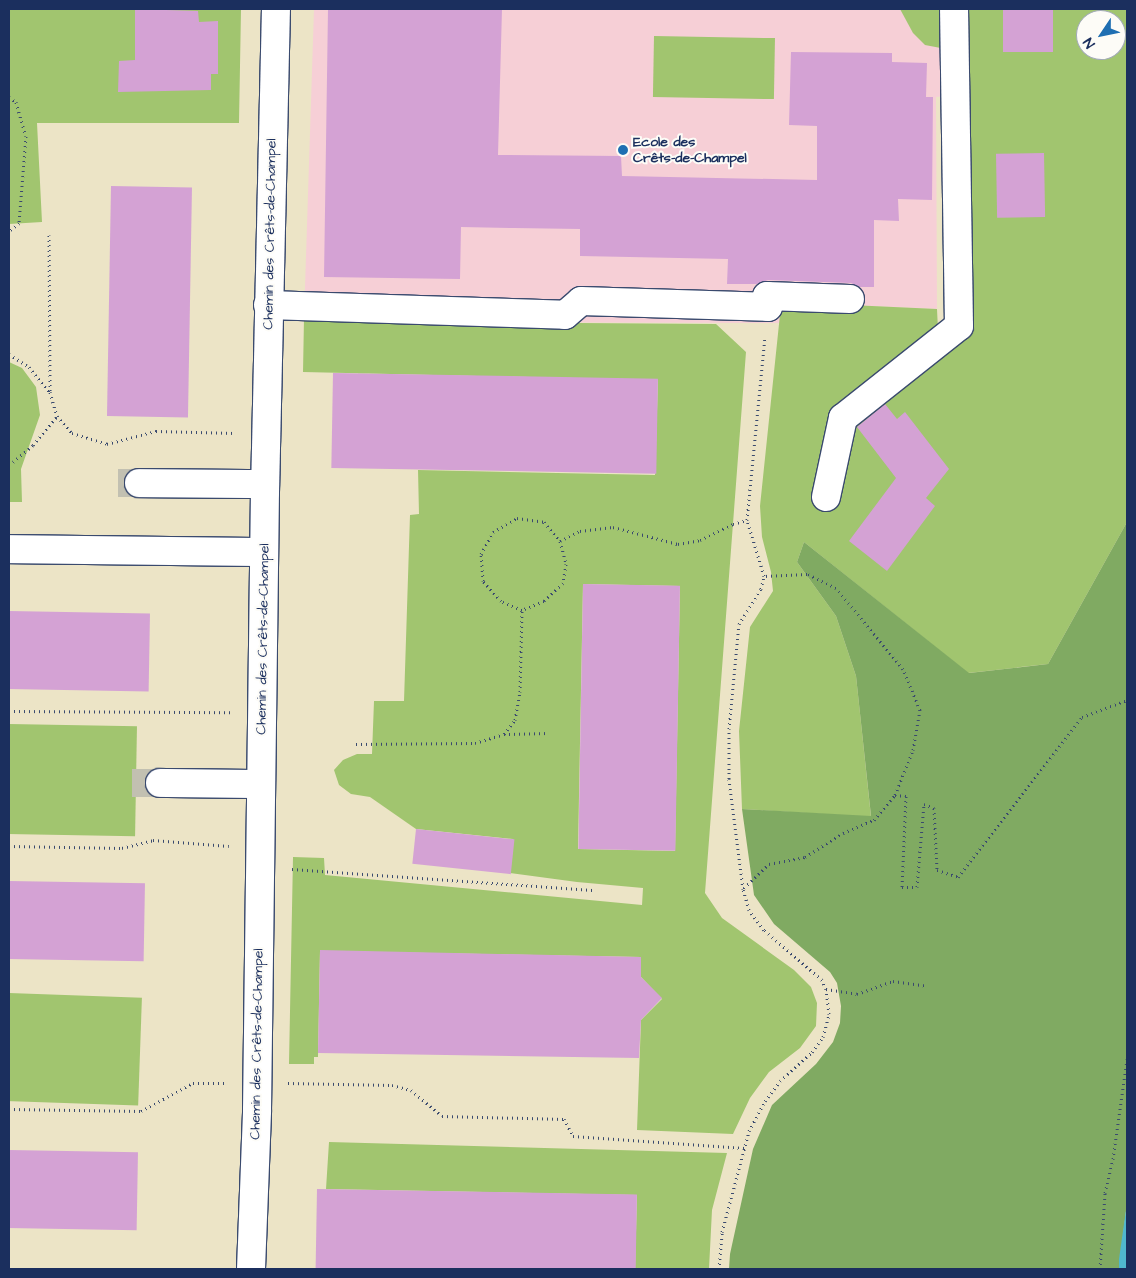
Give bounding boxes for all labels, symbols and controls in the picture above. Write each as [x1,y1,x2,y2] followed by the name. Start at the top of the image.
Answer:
[1076,10,1126,60] north arrow
[1079,34,1100,52] text: N
[633,134,747,166] place label: Ecole des Crêts-de-Champel
[260,138,280,330] street label: Chemin des Crêts-de-Champel
[617,144,629,156] marker: Ecole des Crêts-de-Champel
[253,543,273,735] street label: Chemin des Crêts-de-Champel
[247,948,267,1140] street label: Chemin des Crêts-de-Champel

